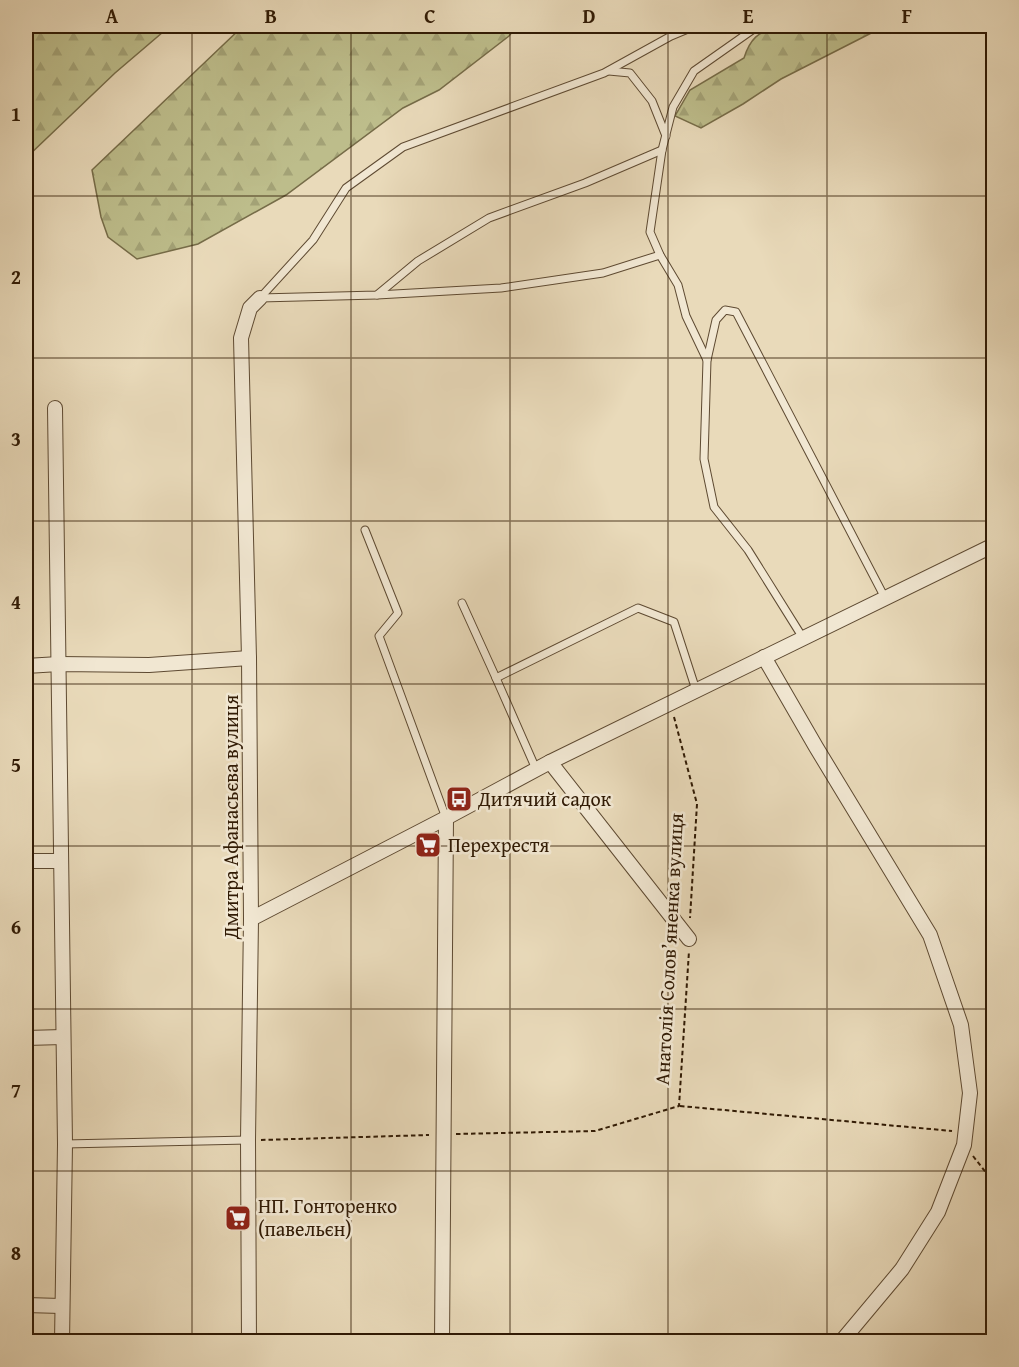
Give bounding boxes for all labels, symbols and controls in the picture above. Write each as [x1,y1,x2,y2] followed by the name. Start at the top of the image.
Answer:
[106,1,119,30] text: A
[265,1,277,30] text: B
[424,1,436,30] text: C
[582,1,596,30] text: D
[743,1,754,30] text: E
[902,1,912,30] text: F
[11,99,21,128] text: 1
[11,262,21,291] text: 2
[11,424,21,453] text: 3
[11,587,21,616] text: 4
[216,695,245,940] street label: Дмитра Афанасьєва вулиця
[11,750,21,779] text: 5
[444,784,474,814] bus stop icon: Дитячий садок
[477,784,612,813] place label: Дитячий садок
[647,812,690,1086] street label: Анатолія Солов’яненка вулиця
[413,830,443,860] supermarket icon: Перехрестя
[448,830,549,859] place label: Перехрестя
[11,912,21,941] text: 6
[11,1075,21,1104] text: 7
[258,1191,397,1243] place label: НП. Гонторенко (павельєн)
[223,1203,253,1233] supermarket icon: НП. Гонторенко (павельєн)
[11,1238,21,1267] text: 8

